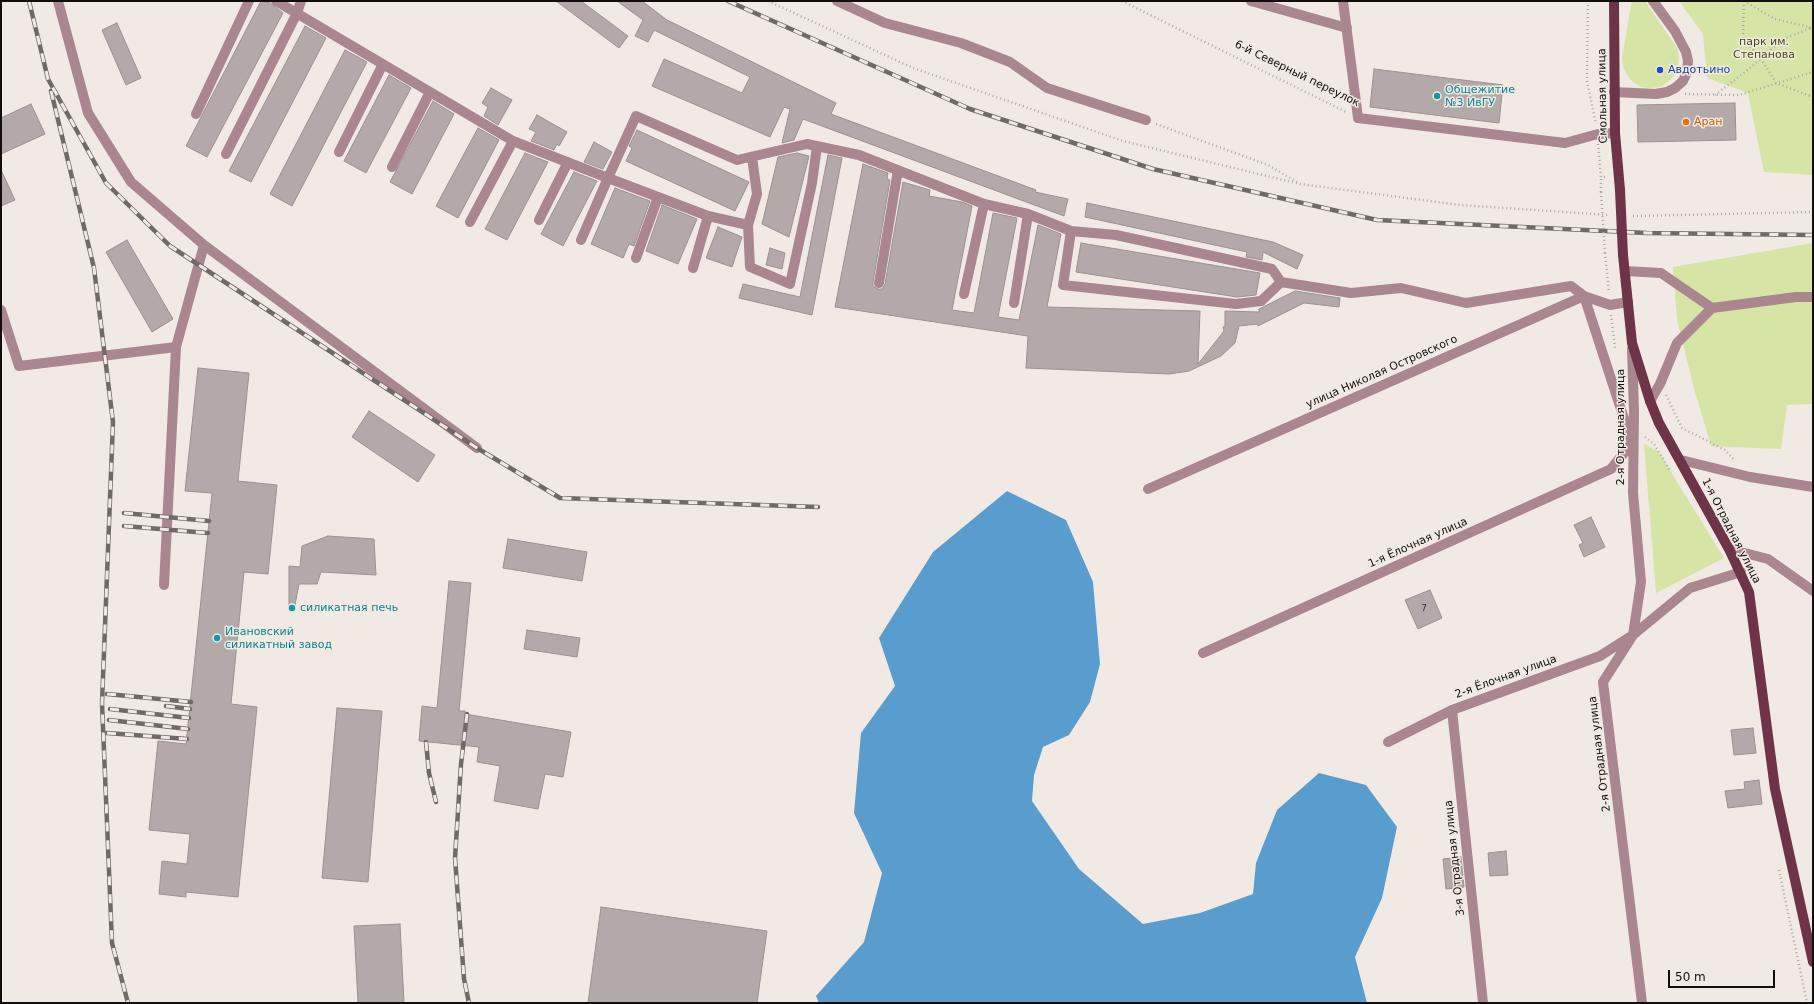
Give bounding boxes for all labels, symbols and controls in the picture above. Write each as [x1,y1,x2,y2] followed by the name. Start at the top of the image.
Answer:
[1733,35,1795,61] park label: парк им. Степанова
[1232,38,1362,110] street label: 6-й Северный переулок
[1596,48,1610,144] street label: Смольная улица
[1668,63,1730,77] place label: Авдотьино
[1655,65,1665,75] marker: Авдотьино
[1445,83,1515,109] place label: Общежитие №3 ИвГУ
[1432,91,1442,101] marker: Общежитие №3 ИвГУ
[1694,115,1722,129] place label: Аран
[1681,117,1691,127] marker: Аран
[1304,333,1460,411] street label: улица Николая Островского
[1614,369,1628,485] street label: 2-я Отрадная улица
[1699,476,1763,586] street label: 1-я Отрадная улица
[1366,515,1470,571] street label: 1-я Ёлочная улица
[300,601,398,615] place label: силикатная печь
[287,603,297,613] marker: силикатная печь
[1421,604,1427,614] house number: 7
[225,625,332,651] place label: Ивановский силикатный завод
[212,633,222,643] marker: Ивановский силикатный завод
[1453,652,1559,702] street label: 2-я Ёлочная улица
[1586,695,1614,813] street label: 2-я Отрадная улица
[1442,799,1468,917] street label: 3-я Отрадная улица
[1670,962,1777,988] scale bar
[1675,970,1706,984] text: 50 m

